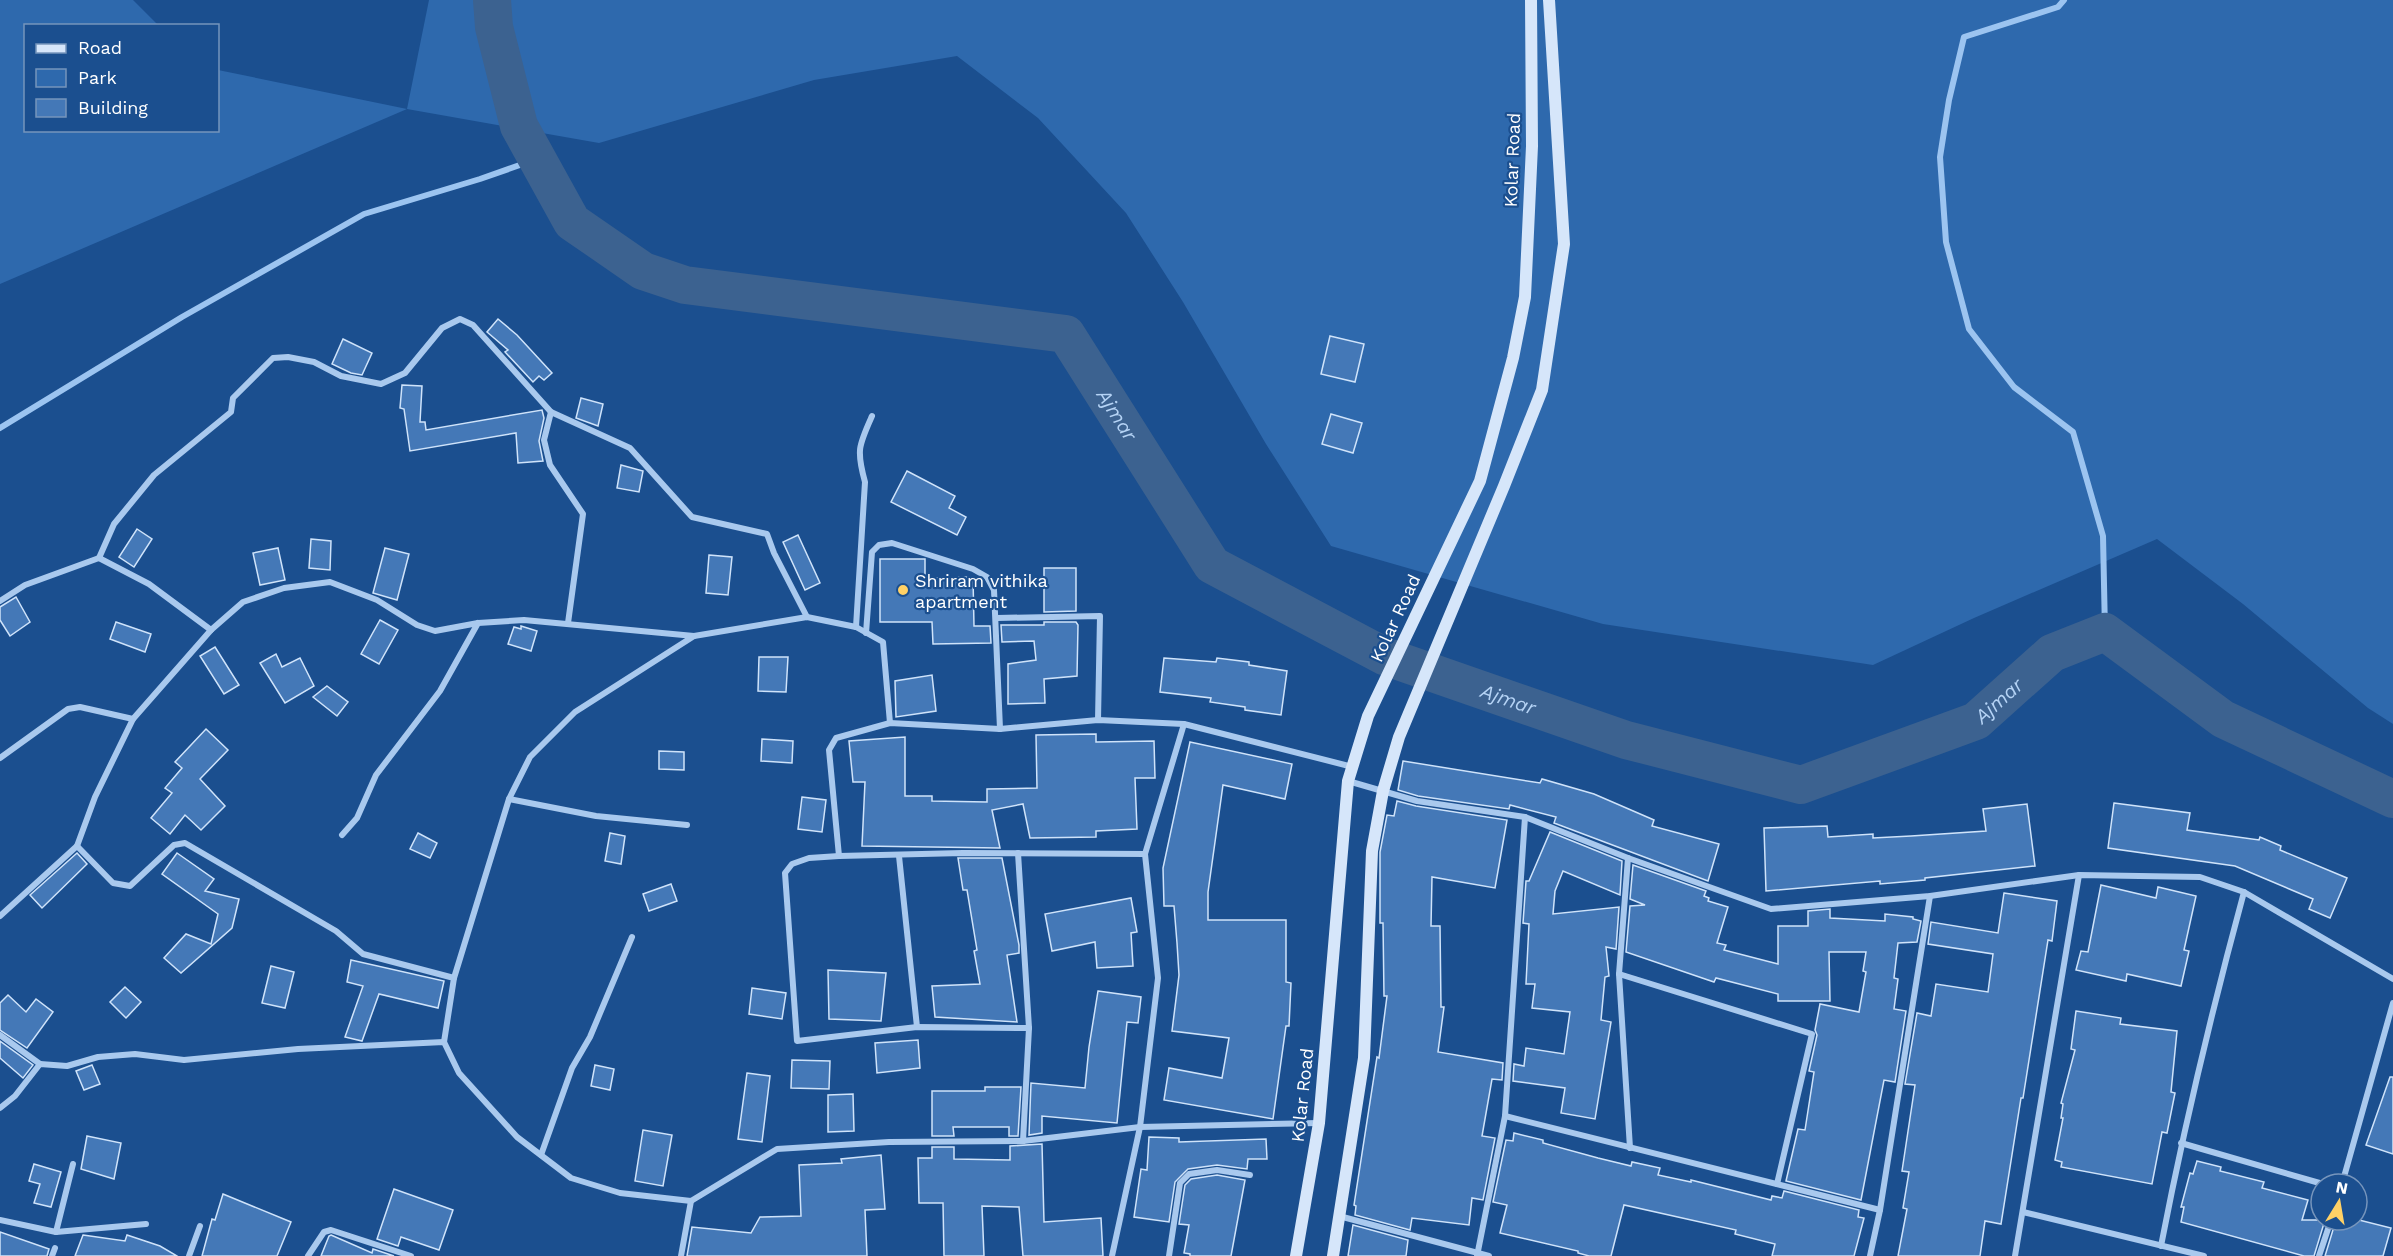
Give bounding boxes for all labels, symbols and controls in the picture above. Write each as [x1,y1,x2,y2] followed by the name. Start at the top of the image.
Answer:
[24,24,219,132] legend
[78,37,122,58] text: Road
[78,67,117,88] text: Park
[78,97,148,118] text: Building
[1500,112,1524,208] street label: Kolar Road
[1091,383,1143,446] water label: Ajmar
[915,570,1048,612] place label: Shriram vithika apartment
[1366,571,1424,665] street label: Kolar Road
[896,583,910,597] marker: Shriram vithika apartment
[1969,672,2029,729] water label: Ajmar
[1477,678,1540,720] water label: Ajmar
[1287,1047,1317,1143] street label: Kolar Road
[2309,1172,2369,1232] north arrow
[2334,1177,2349,1198] text: N

